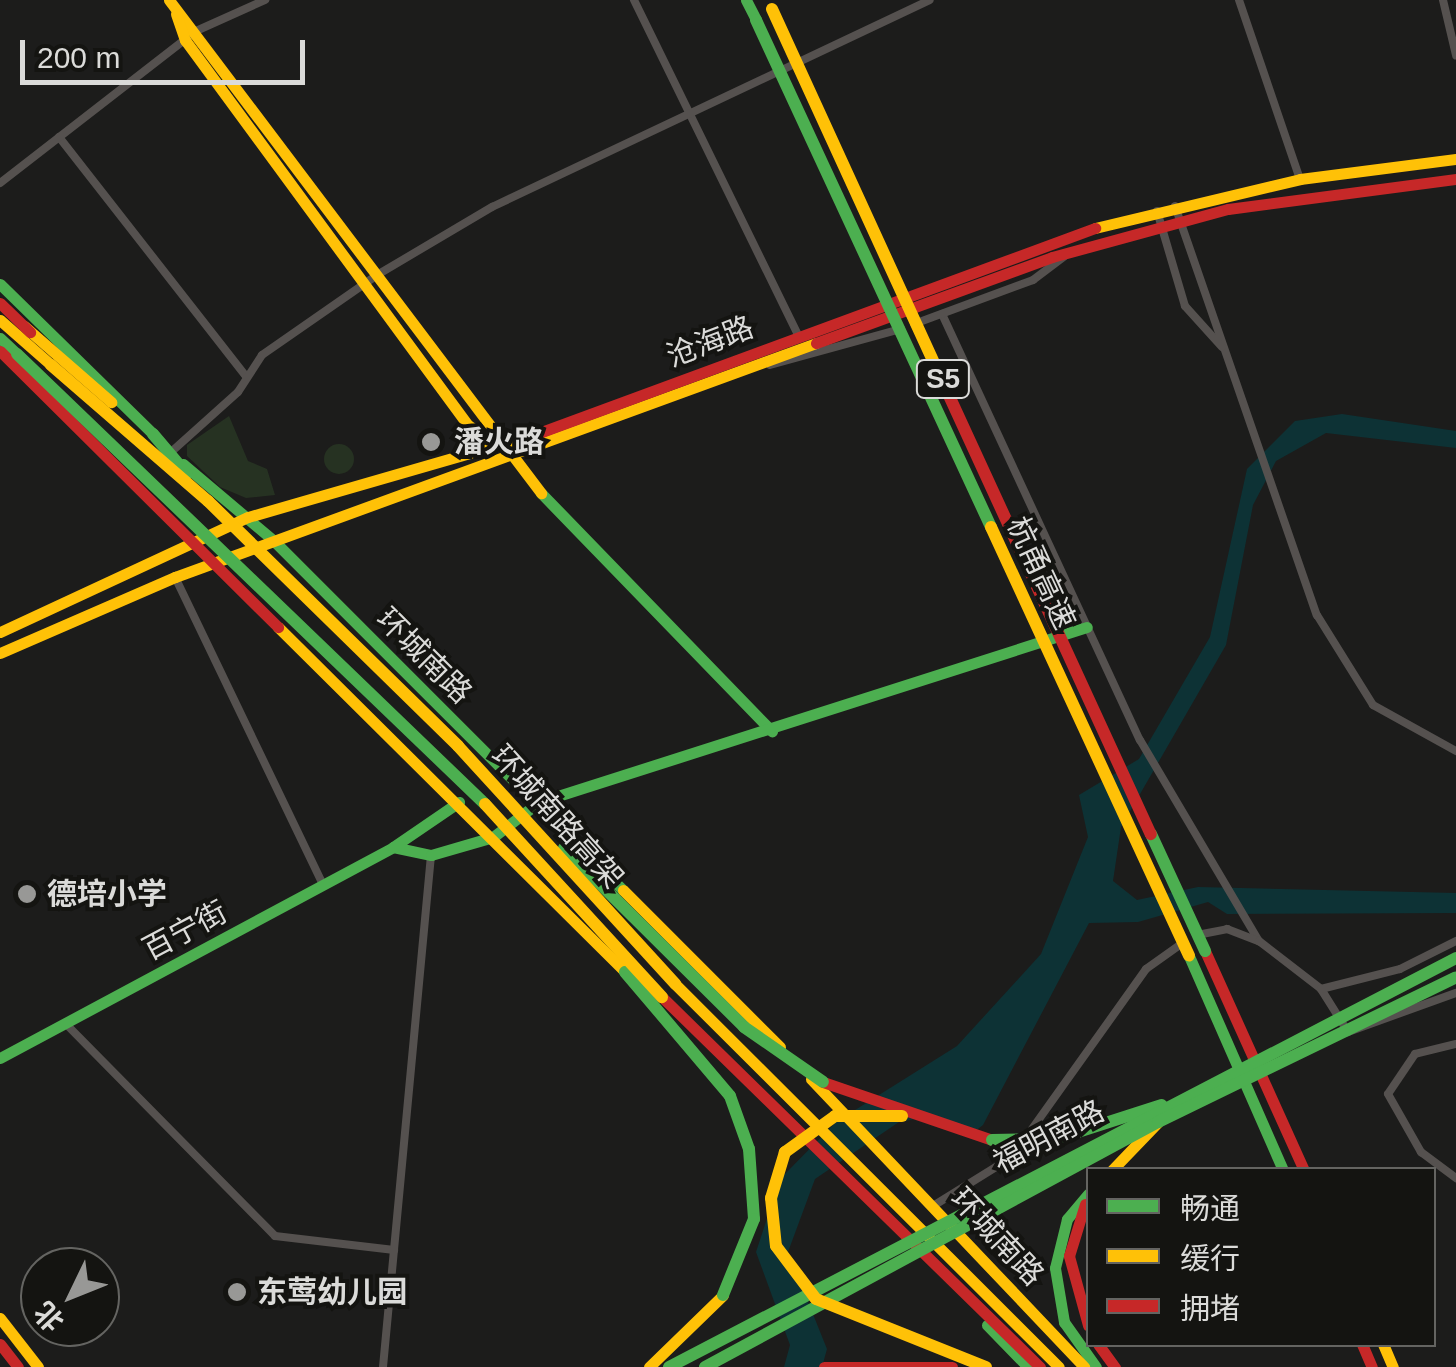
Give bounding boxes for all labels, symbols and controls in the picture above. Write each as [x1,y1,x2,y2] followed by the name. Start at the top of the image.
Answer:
[25,20,310,82] scale bar
[37,41,120,74] text: 200 m
[662,309,758,375] street label: 沧海路
[916,356,970,402] road number: S5
[454,424,544,460] place label: 潘火路
[418,429,444,455] marker: 潘火路
[999,511,1083,635] street label: 杭甬高速
[369,601,479,711] street label: 环城南路
[483,738,631,896] street label: 环城南路高架
[47,876,167,912] place label: 德培小学
[16,883,38,905] marker: 德培小学
[137,894,233,968] street label: 百宁街
[988,1093,1110,1181] street label: 福明南路
[1086,1167,1436,1347] legend
[943,1181,1051,1293] street label: 环城南路
[1180,1192,1240,1225] text: 畅通
[1180,1242,1240,1275] text: 缓行
[20,1247,120,1347] north arrow
[257,1274,407,1310] place label: 东莺幼儿园
[226,1281,248,1303] marker: 东莺幼儿园
[1180,1292,1240,1325] text: 拥堵
[28,1296,70,1337] text: 北

